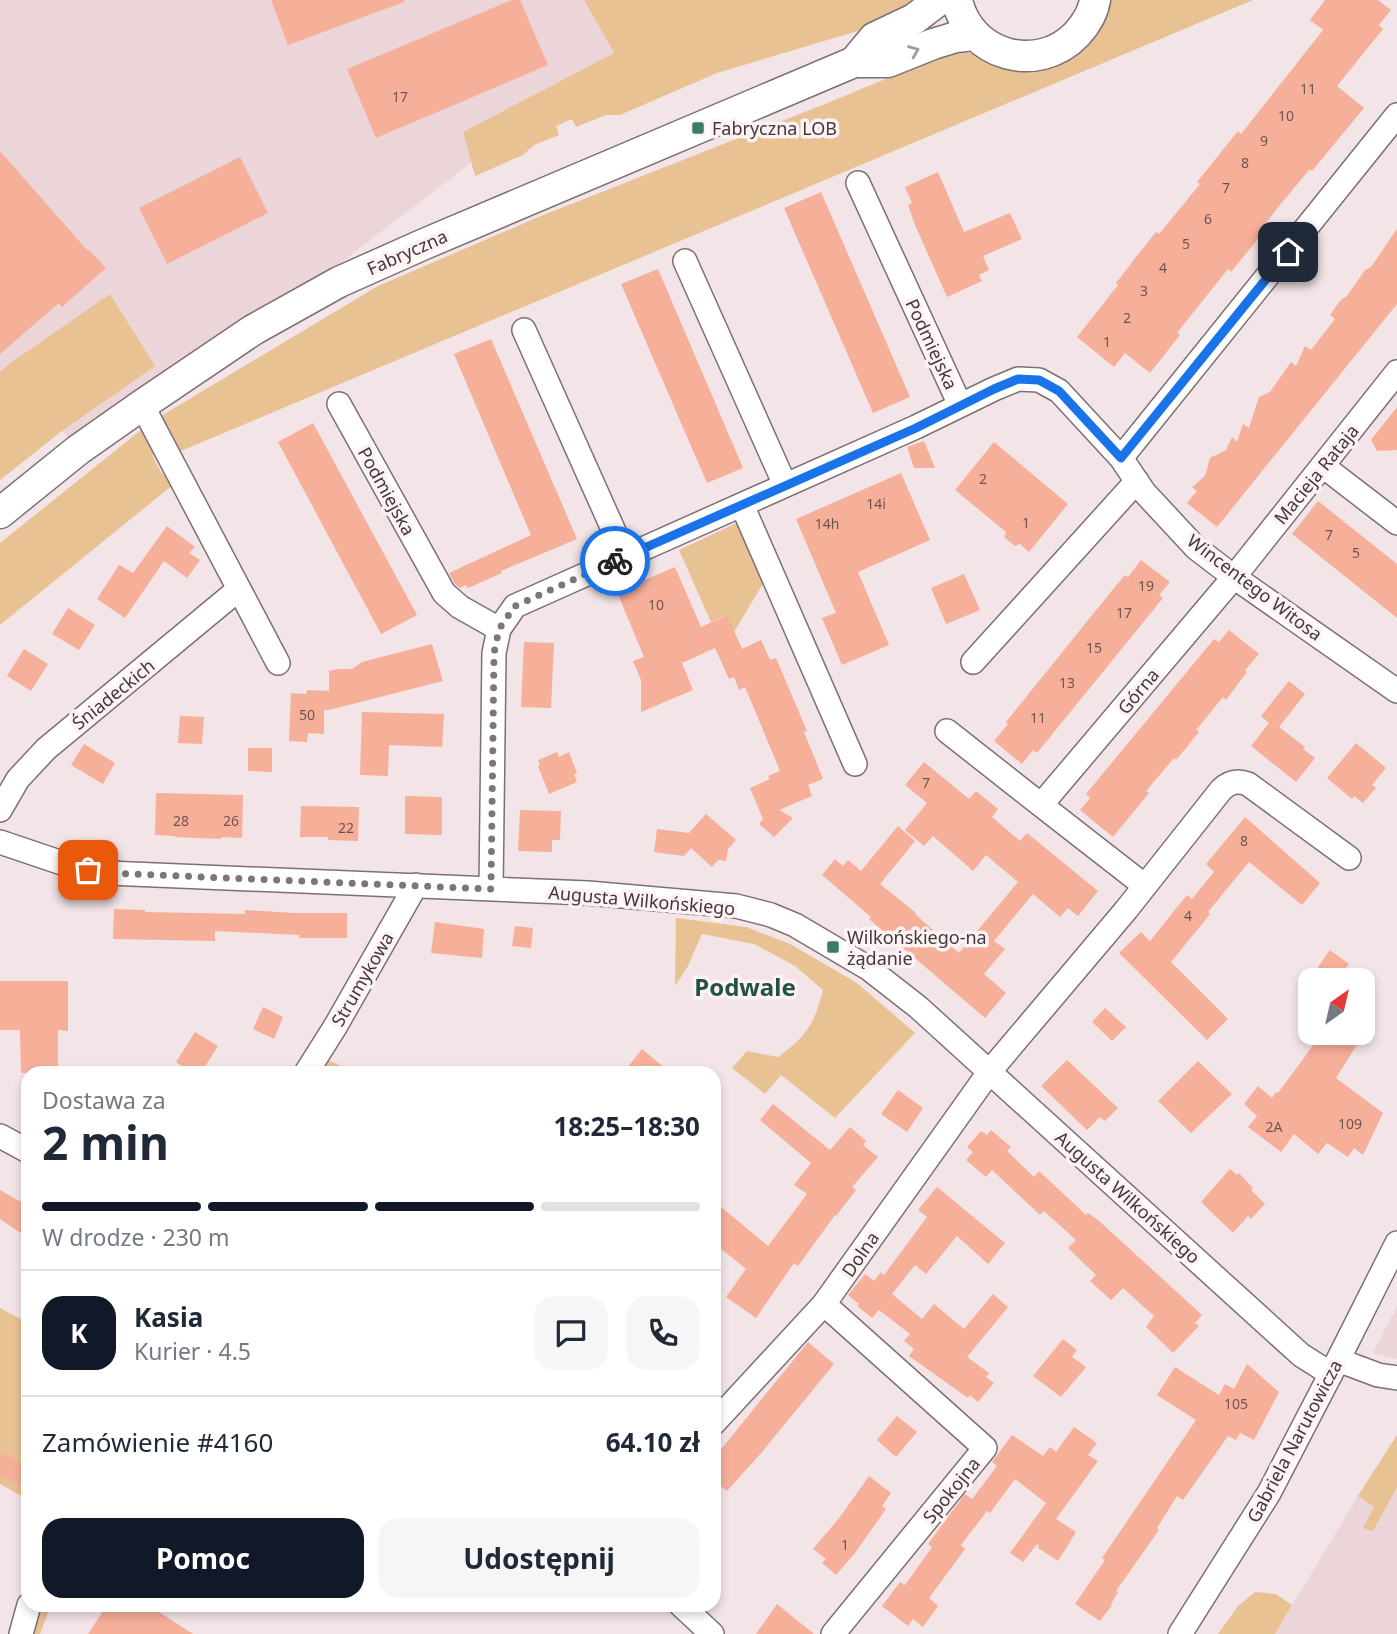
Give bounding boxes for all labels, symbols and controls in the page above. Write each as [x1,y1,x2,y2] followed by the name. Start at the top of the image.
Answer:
[908,46,920,60] one-way arrow
[1300,79,1316,98] house number: 11
[392,87,408,106] house number: 17
[1278,106,1294,125] house number: 10
[712,116,837,140] place label: Fabryczna LOB
[690,120,706,136] marker: Fabryczna LOB
[1260,131,1268,150] house number: 9
[1241,153,1249,172] house number: 8
[1222,178,1230,197] house number: 7
[1204,209,1212,228] house number: 6
[1258,222,1318,282] pin
[363,224,451,280] street label: Fabryczna
[1269,233,1307,271] icon: home
[1182,234,1190,253] house number: 5
[1159,258,1167,277] house number: 4
[1140,281,1148,300] house number: 3
[901,295,963,393] street label: Podmiejska
[1123,308,1131,327] house number: 2
[1103,332,1111,351] house number: 1
[1268,419,1364,529] street label: Macieja Rataja
[353,443,421,539] street label: Podmiejska
[979,469,987,488] house number: 2
[866,494,886,513] house number: 14i
[1022,513,1030,532] house number: 1
[815,514,839,533] house number: 14h
[1325,525,1333,544] house number: 7
[580,526,650,596] courier
[1183,528,1327,646] street label: Wincentego Witosa
[596,542,634,580] icon: bike
[1352,543,1360,562] house number: 5
[1138,576,1154,595] house number: 19
[648,595,664,614] house number: 10
[1116,603,1132,622] house number: 17
[1086,638,1102,657] house number: 15
[67,653,159,735] street label: Śniadeckich
[1112,663,1164,719] street label: Górna
[1059,673,1075,692] house number: 13
[299,705,315,724] house number: 50
[1030,708,1046,727] house number: 11
[922,773,930,792] house number: 7
[173,811,189,830] house number: 28
[223,811,239,830] house number: 26
[338,818,354,837] house number: 22
[1240,831,1248,850] house number: 8
[58,840,118,900] pin
[69,851,107,889] icon: bag
[548,880,736,920] street label: Augusta Wilkońskiego
[1184,906,1192,925] house number: 4
[847,925,987,970] place label: Wilkońskiego-na żądanie
[325,927,399,1031] street label: Strumykowa
[825,939,841,955] marker: Wilkońskiego-na żądanie
[1298,968,1376,1045] north arrow
[1298,968,1375,1045] map controls
[694,970,796,1003] district label: Podwale
[42,1084,166,1116] text: Dostawa za
[553,1108,700,1144] text: 18:25–18:30
[42,1111,169,1173] text: 2 min
[1338,1114,1362,1133] house number: 109
[1266,1117,1283,1136] house number: 2A
[1050,1125,1206,1269] street label: Augusta Wilkońskiego
[42,1221,229,1253] text: W drodze · 230 m
[836,1227,884,1281] street label: Dolna
[534,1296,608,1370] button: chat
[626,1296,700,1370] button: phone
[134,1299,203,1335] text: Kasia
[70,1315,88,1351] text: K
[134,1335,251,1367] text: Kurier · 4.5
[1241,1355,1347,1527] street label: Gabriela Narutowicza
[1224,1394,1248,1413] house number: 105
[42,1424,273,1460] text: Zamówienie #4160
[606,1424,700,1460] text: 64.10 zł
[917,1452,985,1528] street label: Spokojna
[42,1518,364,1598] button: Pomoc
[378,1518,700,1598] button: Udostępnij
[841,1535,849,1554] house number: 1

